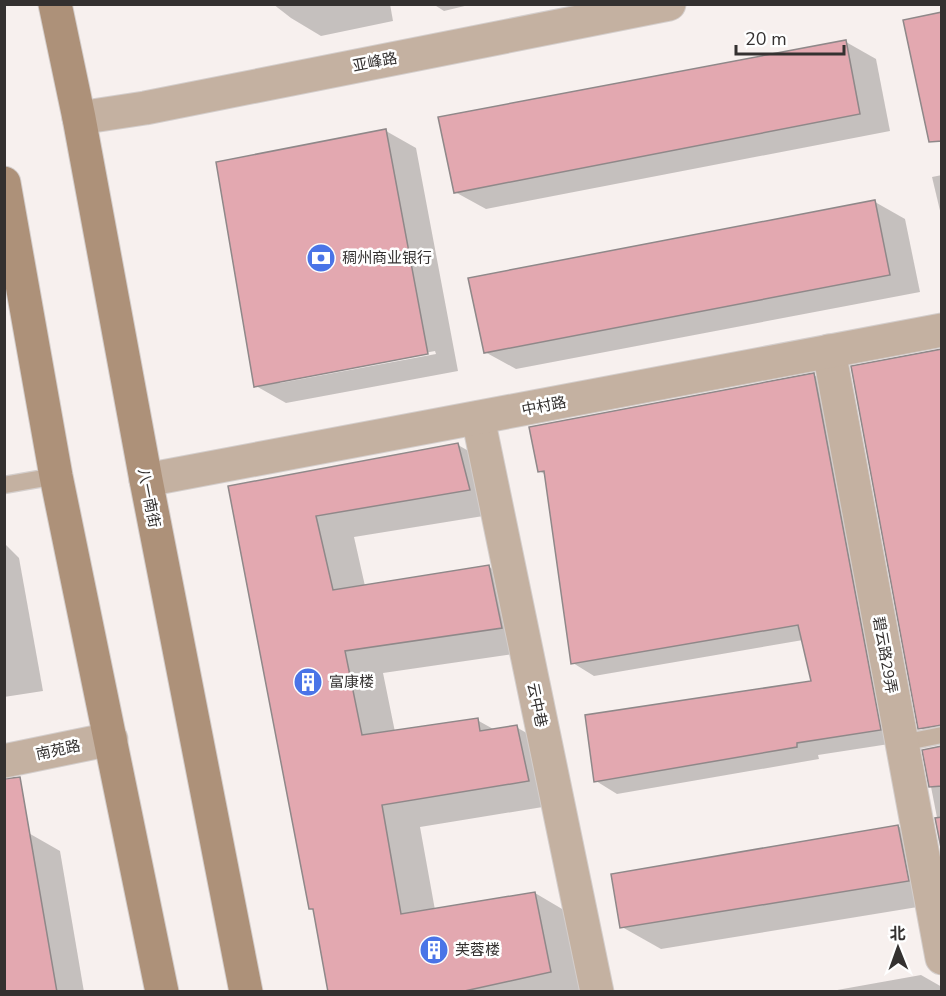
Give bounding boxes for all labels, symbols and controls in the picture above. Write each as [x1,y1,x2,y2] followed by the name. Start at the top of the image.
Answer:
[736,18,844,56] scale bar
[745,27,787,51] text: 20 m
[351,48,399,76] street label: 亚峰路
[305,242,337,274] bank icon: 稠州商业银行
[342,248,432,268] place label: 稠州商业银行
[520,392,568,420] street label: 中村路
[133,467,165,529] street label: 八一南街
[868,615,902,695] street label: 碧云路29弄
[292,666,324,698] building icon: 富康楼
[329,672,374,692] place label: 富康楼
[523,681,551,729] street label: 云中巷
[34,736,82,764] street label: 南苑路
[868,918,928,978] north arrow
[890,923,906,945] text: 北
[418,934,450,966] building icon: 芙蓉楼
[455,940,500,960] place label: 芙蓉楼

